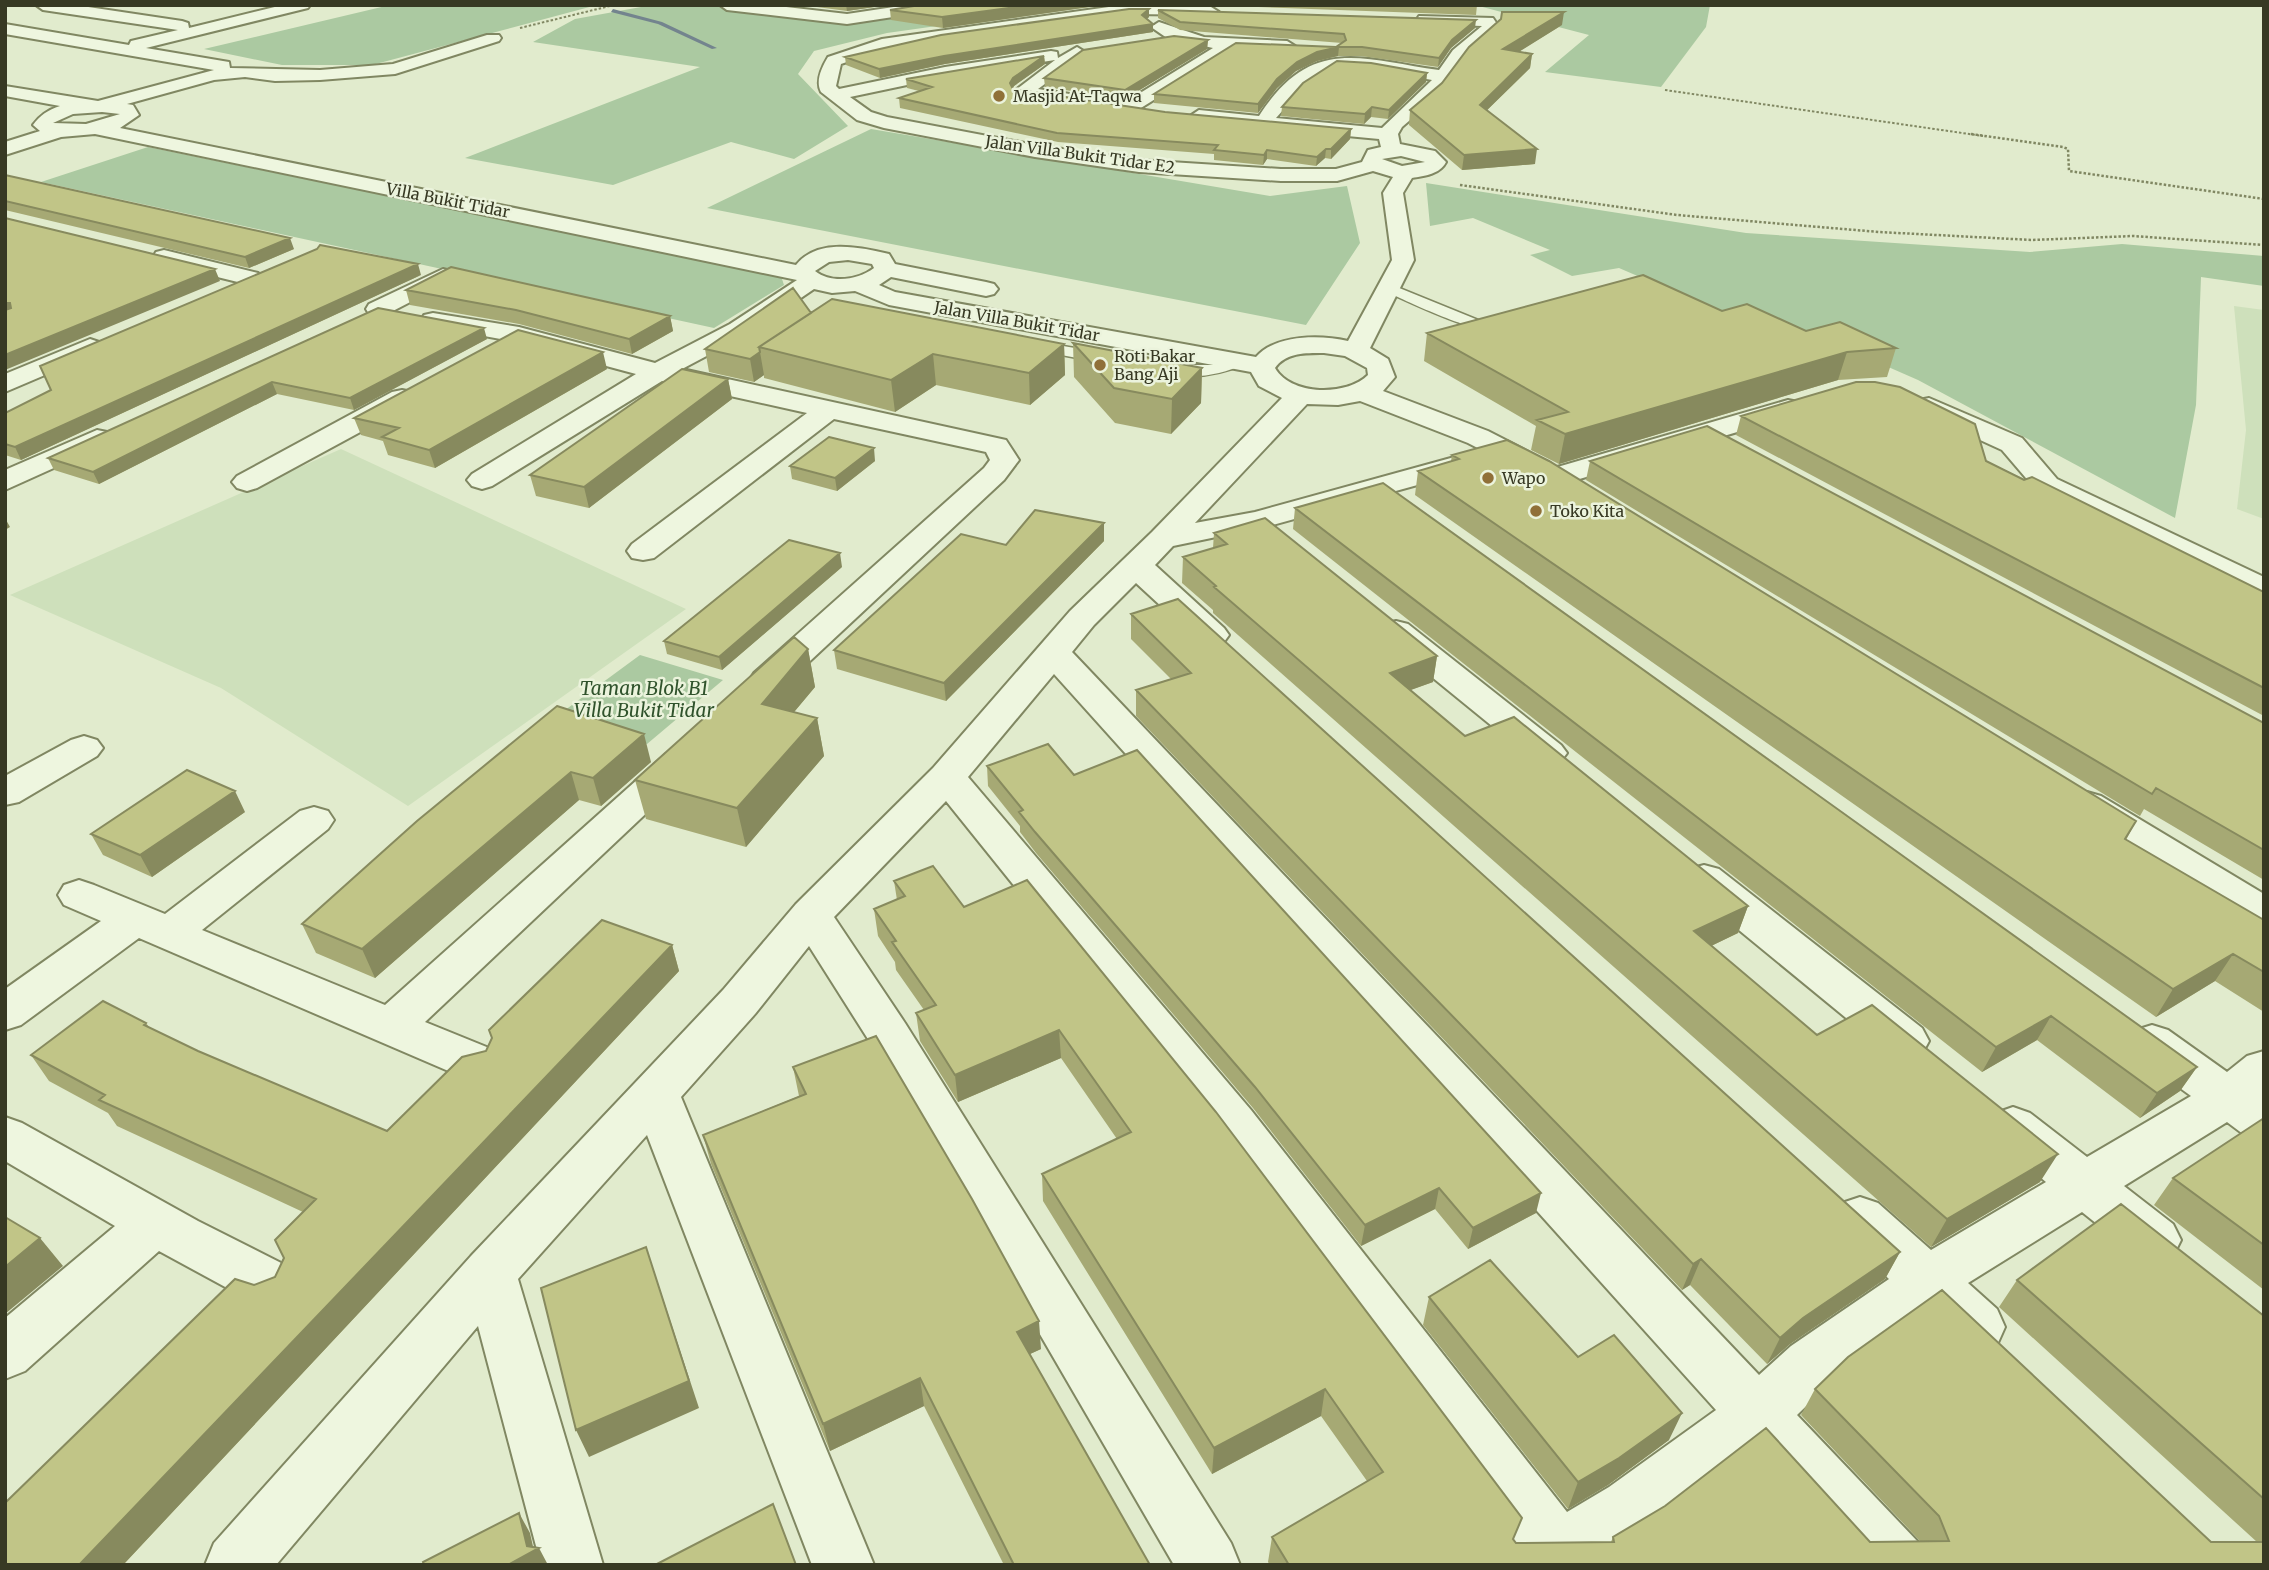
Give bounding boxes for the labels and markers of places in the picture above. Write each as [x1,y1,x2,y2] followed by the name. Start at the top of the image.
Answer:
[1013,86,1142,106] place label: Masjid At-Taqwa
[991,88,1007,104] marker: Masjid At-Taqwa
[1114,346,1195,384] place label: Roti Bakar Bang Aji
[1092,357,1108,373] marker: Roti Bakar Bang Aji
[1501,468,1545,488] place label: Wapo
[1480,470,1496,486] marker: Wapo
[1550,501,1624,521] place label: Toko Kita
[1528,503,1544,519] marker: Toko Kita

